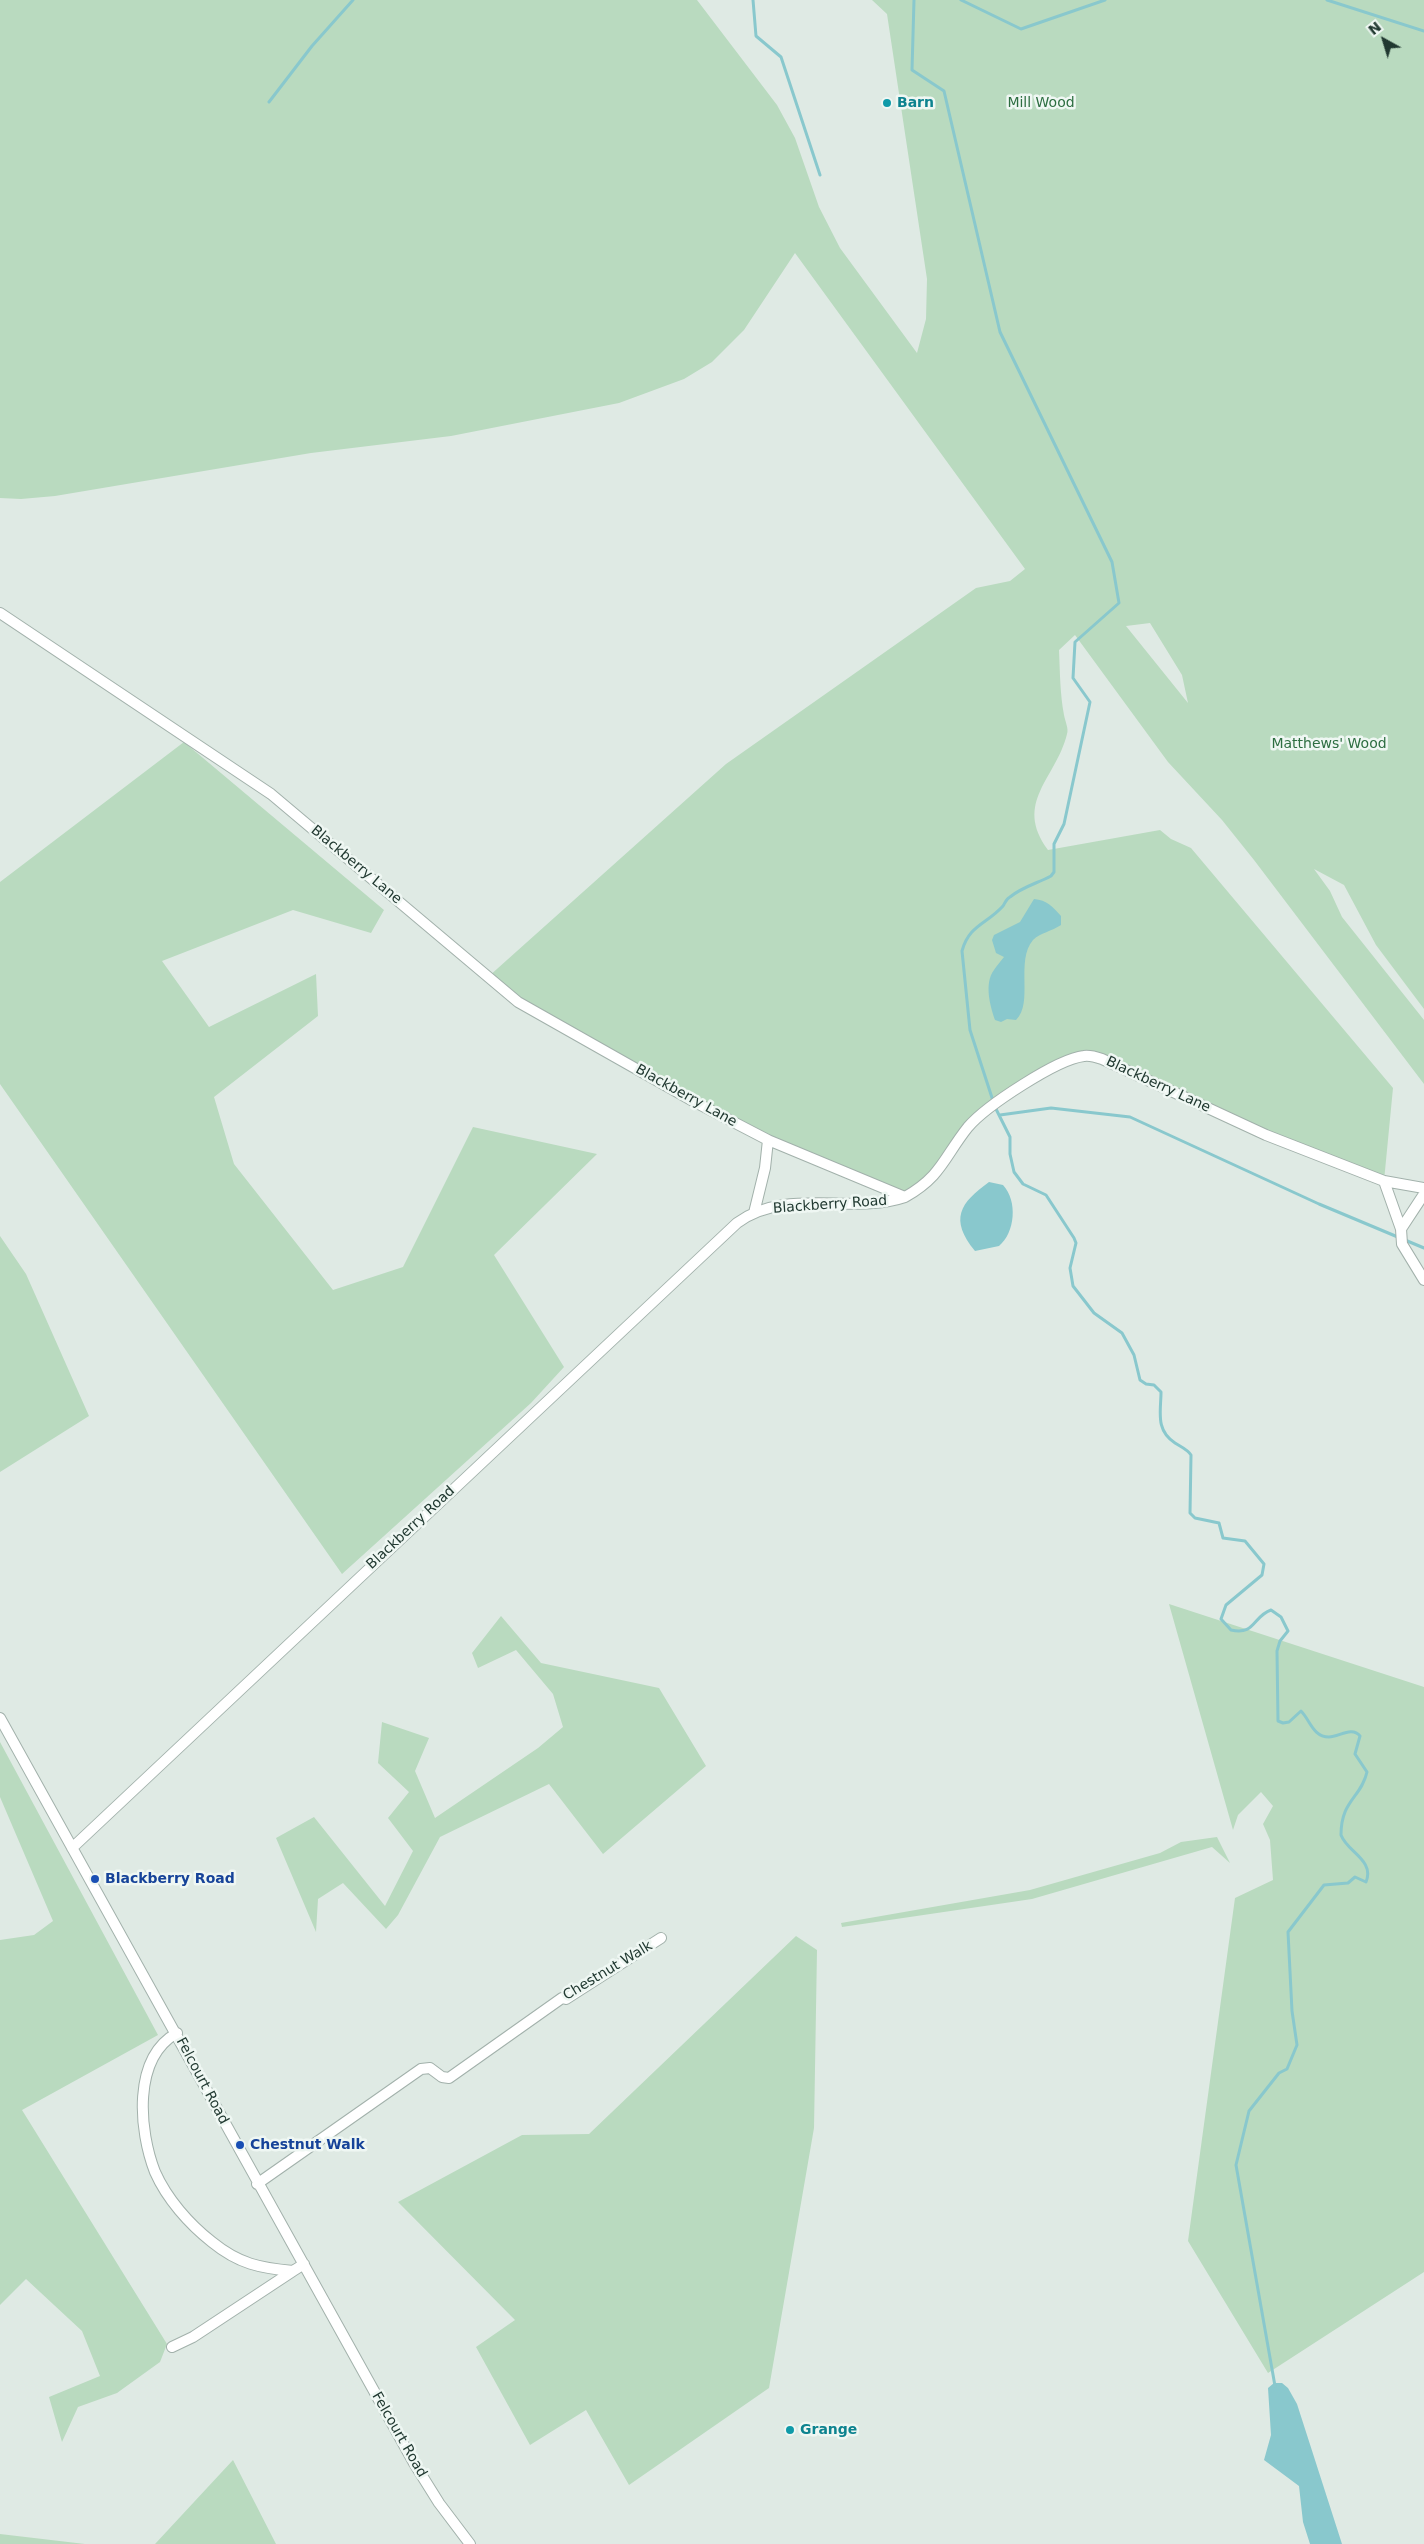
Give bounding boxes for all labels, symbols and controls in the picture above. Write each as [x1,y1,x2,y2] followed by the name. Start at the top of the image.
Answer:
[1359,15,1409,65] north arrow
[1365,18,1384,38] text: N
[897,95,934,111] place label: Barn
[1007,95,1075,111] park label: Mill Wood
[881,97,893,109] marker: Barn
[1271,736,1387,752] park label: Matthews' Wood
[307,822,405,908] street label: Blackberry Lane
[1103,1053,1213,1117] street label: Blackberry Lane
[632,1061,740,1131] street label: Blackberry Lane
[772,1193,888,1217] street label: Blackberry Road
[363,1483,459,1573] street label: Blackberry Road
[105,1871,235,1887] place label: Blackberry Road
[89,1873,101,1885] marker: Blackberry Road
[560,1938,656,2004] street label: Chestnut Walk
[172,2035,232,2127] street label: Felcourt Road
[250,2137,365,2153] place label: Chestnut Walk
[234,2139,246,2151] marker: Chestnut Walk
[368,2389,430,2481] street label: Felcourt Road
[800,2422,857,2438] place label: Grange
[784,2424,796,2436] marker: Grange

